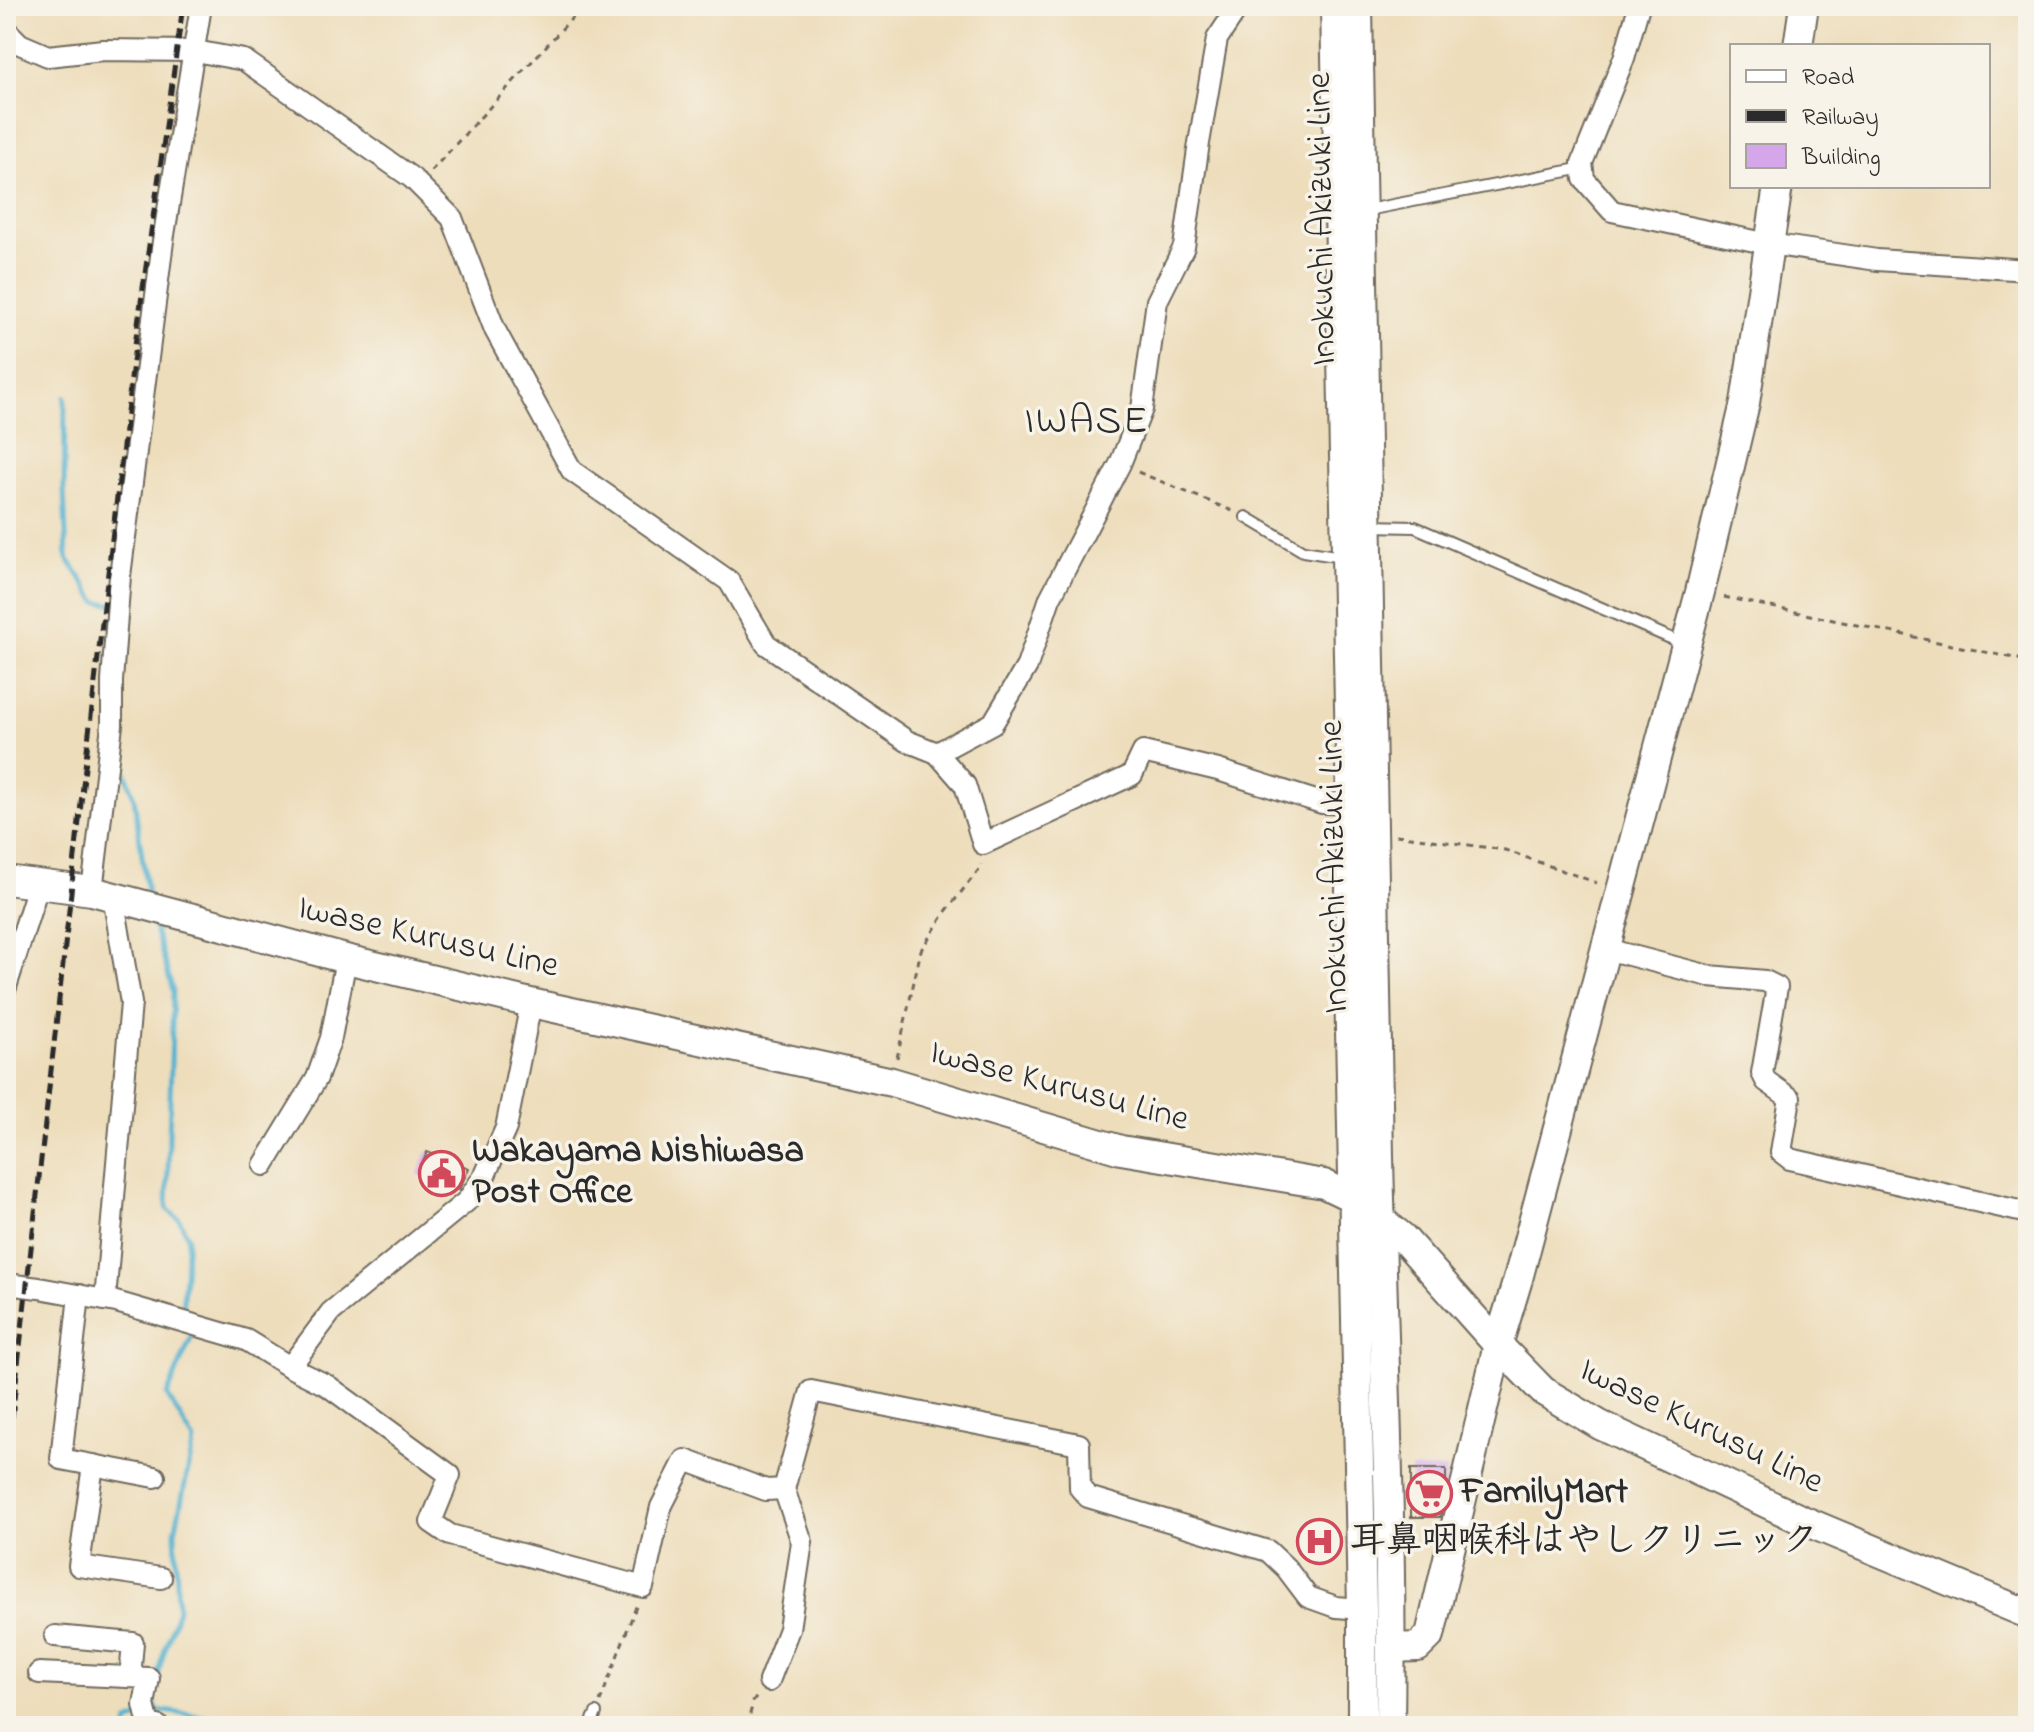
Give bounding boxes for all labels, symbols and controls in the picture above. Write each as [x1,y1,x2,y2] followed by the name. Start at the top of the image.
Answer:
[1730,44,1990,188] legend
[1802,61,1855,96] text: Road
[1294,71,1352,366] street label: Inokuchi Akizuki Line
[1802,101,1879,137] text: Railway
[1801,141,1881,176] text: Building
[1025,393,1149,452] district label: IWASE
[1306,719,1364,1014] street label: Inokuchi Akizuki Line
[292,882,564,994] street label: Iwase Kurusu Line
[924,1027,1195,1147] street label: Iwase Kurusu Line
[472,1126,804,1220] place label: Wakayama Nishiwasa Post Office
[417,1149,465,1197] public building icon: Wakayama Nishiwasa Post Office
[1570,1345,1833,1510] street label: Iwase Kurusu Line
[1458,1467,1629,1520] place label: FamilyMart
[1405,1469,1453,1517] supermarket icon: FamilyMart
[1350,1516,1818,1569] place label: 耳鼻咽喉科はやしクリニック
[1295,1518,1343,1566] hospital icon: 耳鼻咽喉科はやしクリニック

